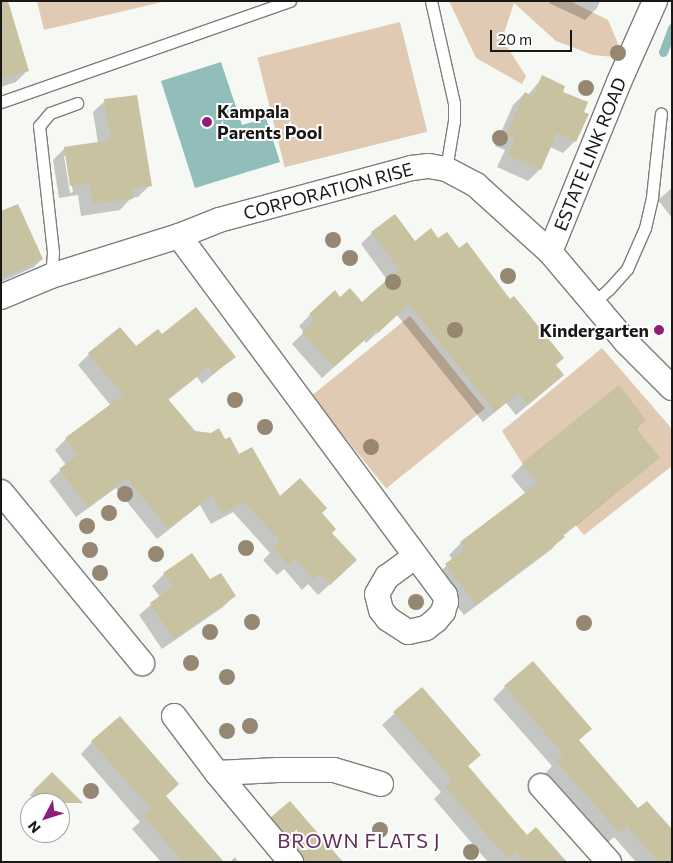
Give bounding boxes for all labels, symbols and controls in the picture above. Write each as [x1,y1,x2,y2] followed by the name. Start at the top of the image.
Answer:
[493,20,576,52] scale bar
[498,30,532,48] text: 20 m
[549,74,631,234] street label: ESTATE LINK ROAD
[217,101,323,144] place label: Kampala Parents Pool
[201,116,213,128] marker: Kampala Parents Pool
[241,158,415,224] street label: CORPORATION RISE
[539,319,649,341] place label: Kindergarten
[653,324,665,336] marker: Kindergarten
[20,793,70,843] north arrow
[24,818,44,837] text: N
[276,828,442,852] district label: BROWN FLATS J

